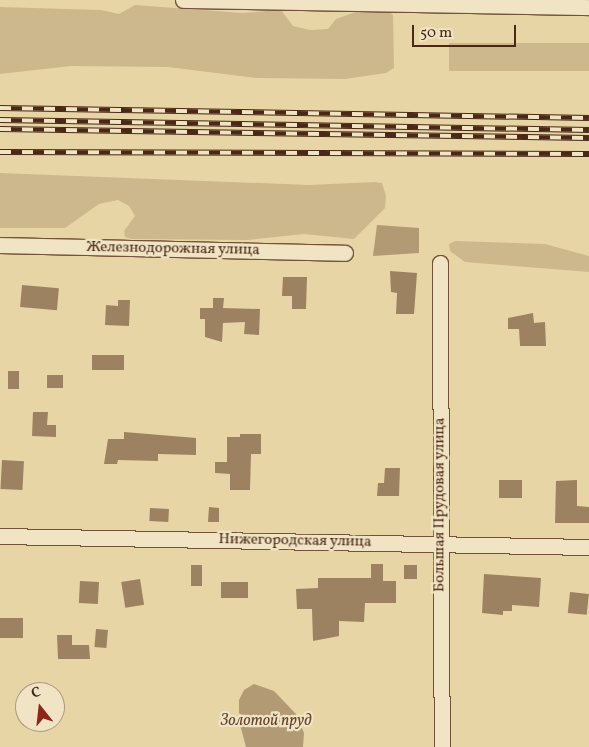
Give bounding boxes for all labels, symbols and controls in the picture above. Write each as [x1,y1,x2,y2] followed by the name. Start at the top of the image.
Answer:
[414,15,518,47] scale bar
[420,23,452,44] text: 50 m
[86,238,260,260] street label: Железнодорожная улица
[431,418,449,592] street label: Большая Прудовая улица
[218,531,372,551] street label: Нижегородская улица
[15,682,65,732] north arrow
[29,683,43,703] text: С
[221,711,311,731] water label: Золотой пруд

